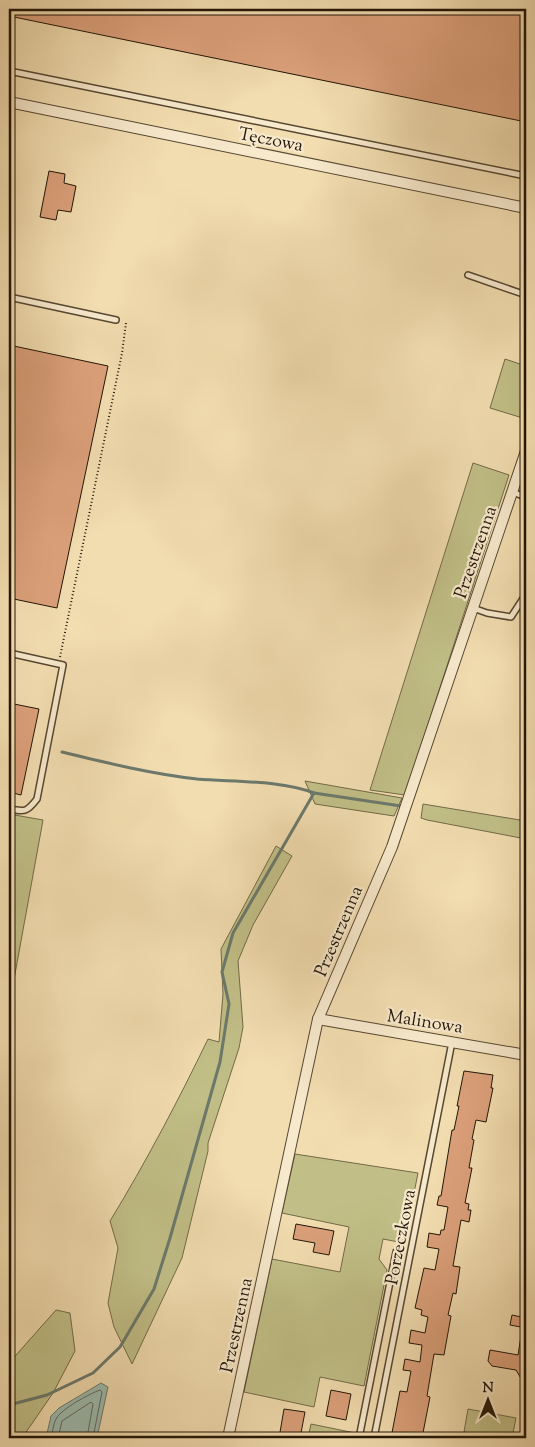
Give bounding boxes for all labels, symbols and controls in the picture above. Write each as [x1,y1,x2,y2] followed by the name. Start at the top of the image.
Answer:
[236,122,305,160] street label: Tęczowa
[449,503,505,603] street label: Przestrzenna
[309,882,371,981] street label: Przestrzenna
[385,1004,465,1042] street label: Malinowa
[380,1187,424,1287] street label: Porzeczkowa
[215,1275,261,1375] street label: Przestrzenna
[462,1374,512,1424] north arrow
[482,1379,494,1399] text: N

